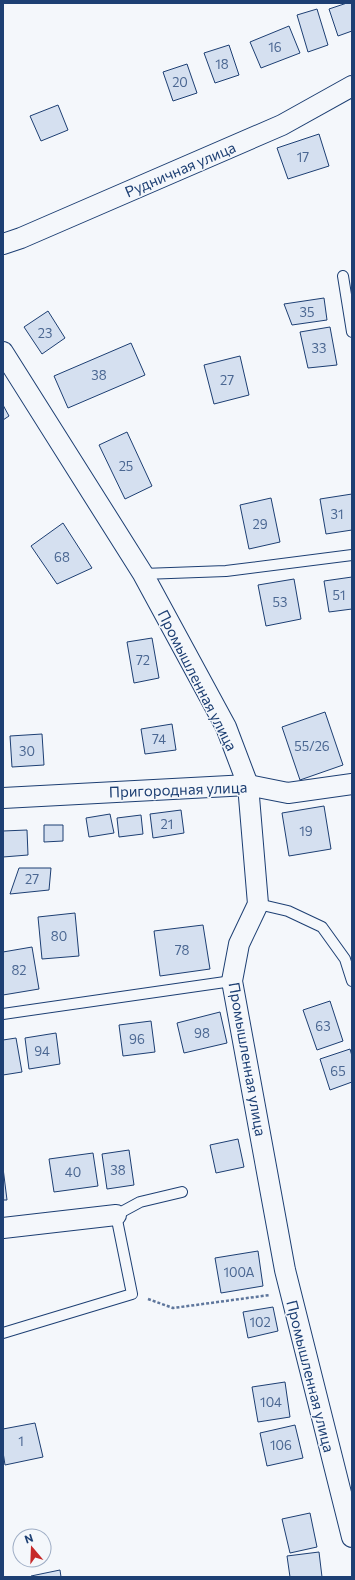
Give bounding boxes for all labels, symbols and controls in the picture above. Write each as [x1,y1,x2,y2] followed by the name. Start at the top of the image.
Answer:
[268,39,282,55] house number: 16
[215,56,229,72] house number: 18
[172,74,188,90] house number: 20
[122,138,238,200] street label: Рудничная улица
[297,149,309,165] house number: 17
[300,304,314,320] house number: 35
[38,325,52,341] house number: 23
[312,340,326,356] house number: 33
[91,367,107,383] house number: 38
[220,372,234,388] house number: 27
[119,458,133,474] house number: 25
[331,506,343,522] house number: 31
[252,516,268,532] house number: 29
[54,549,70,565] house number: 68
[332,587,346,603] house number: 51
[273,594,287,610] house number: 53
[155,606,241,754] street label: Промышленная улица
[136,652,150,668] house number: 72
[152,731,166,747] house number: 74
[294,738,330,754] house number: 55/26
[19,743,35,759] house number: 30
[108,778,248,800] street label: Пригородная улица
[161,816,173,832] house number: 21
[299,823,313,839] house number: 19
[25,871,39,887] house number: 27
[51,928,67,944] house number: 80
[175,942,189,958] house number: 78
[11,962,27,978] house number: 82
[226,981,270,1137] street label: Промышленная улица
[315,1018,331,1034] house number: 63
[194,1025,210,1041] house number: 98
[129,1031,145,1047] house number: 96
[34,1043,50,1059] house number: 94
[330,1063,346,1079] house number: 65
[110,1162,126,1178] house number: 38
[65,1164,81,1180] house number: 40
[223,1264,255,1280] house number: 100А
[283,1298,339,1454] street label: Промышленная улица
[249,1314,271,1330] house number: 102
[260,1394,282,1410] house number: 104
[18,1433,24,1449] house number: 1
[270,1437,292,1453] house number: 106
[12,1528,52,1568] north arrow
[23,1531,35,1546] text: N

